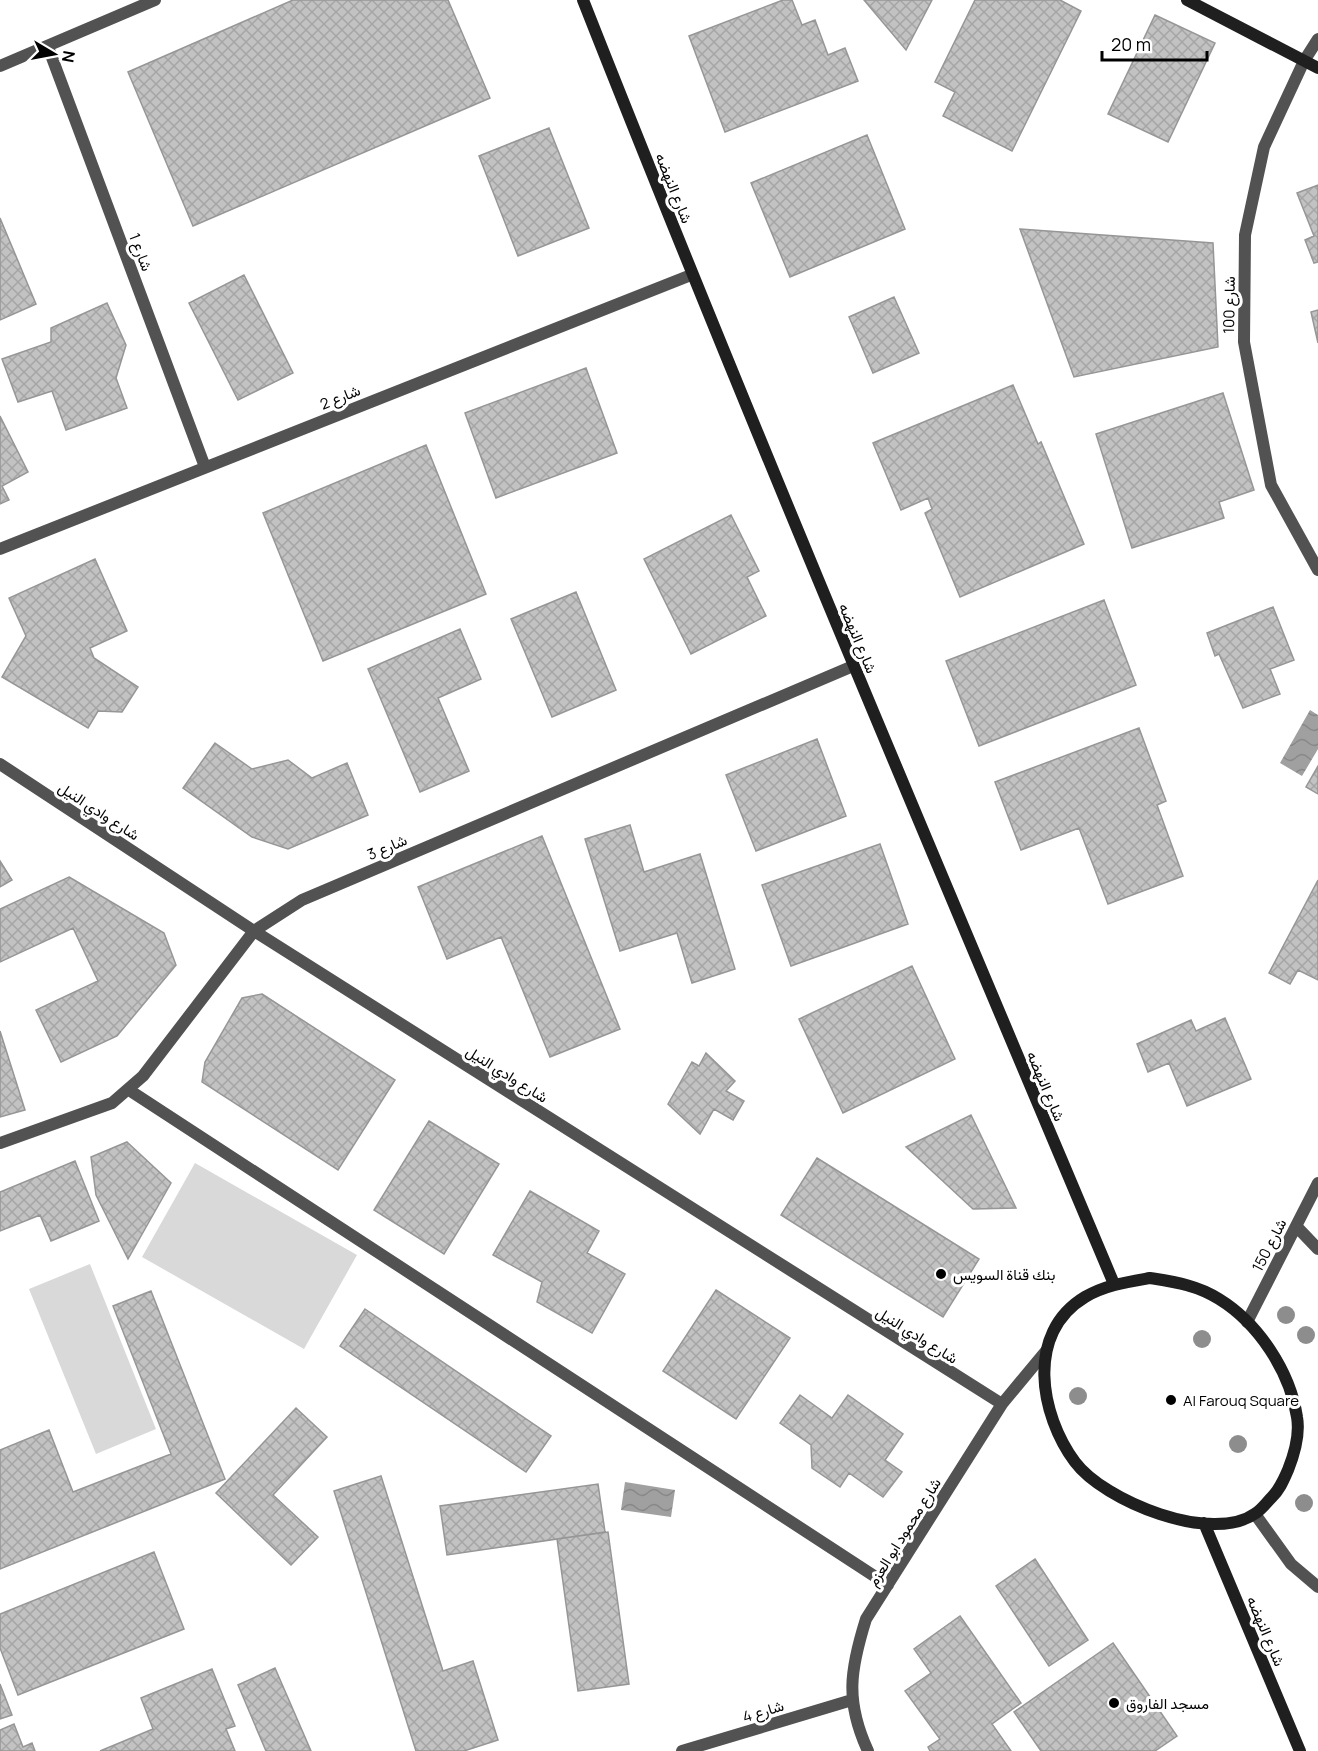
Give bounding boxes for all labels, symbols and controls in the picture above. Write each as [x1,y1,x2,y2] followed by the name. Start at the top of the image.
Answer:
[24,24,84,84] north arrow
[1102,24,1207,62] scale bar
[1111,32,1151,56] text: 20 m
[57,49,81,64] text: N
[649,150,698,227] street label: شارع النهضه
[123,230,158,274] street label: شارع 1
[1218,276,1241,334] street label: شارع 100
[317,379,364,415] street label: شارع 2
[833,600,882,677] street label: شارع النهضه
[53,777,144,848] street label: شارع وادي النيل
[364,829,411,866] street label: شارع 3
[460,1040,552,1110] street label: شارع وادي النيل
[1021,1048,1070,1125] street label: شارع النهضه
[1247,1215,1292,1276] street label: شارع 150
[953,1264,1055,1285] place label: بنك قناة السويس
[934,1267,948,1281] marker: بنك قناة السويس
[870,1301,962,1371] street label: شارع وادي النيل
[1183,1390,1299,1411] place label: Al Farouq Square
[1164,1393,1178,1407] marker: Al Farouq Square
[862,1474,947,1591] street label: شارع محمود ابو العزم
[1241,1593,1290,1670] street label: شارع النهضه
[1126,1693,1209,1714] place label: مسجد الفاروق
[740,1695,787,1728] street label: شارع 4
[1107,1696,1121,1710] marker: مسجد الفاروق

